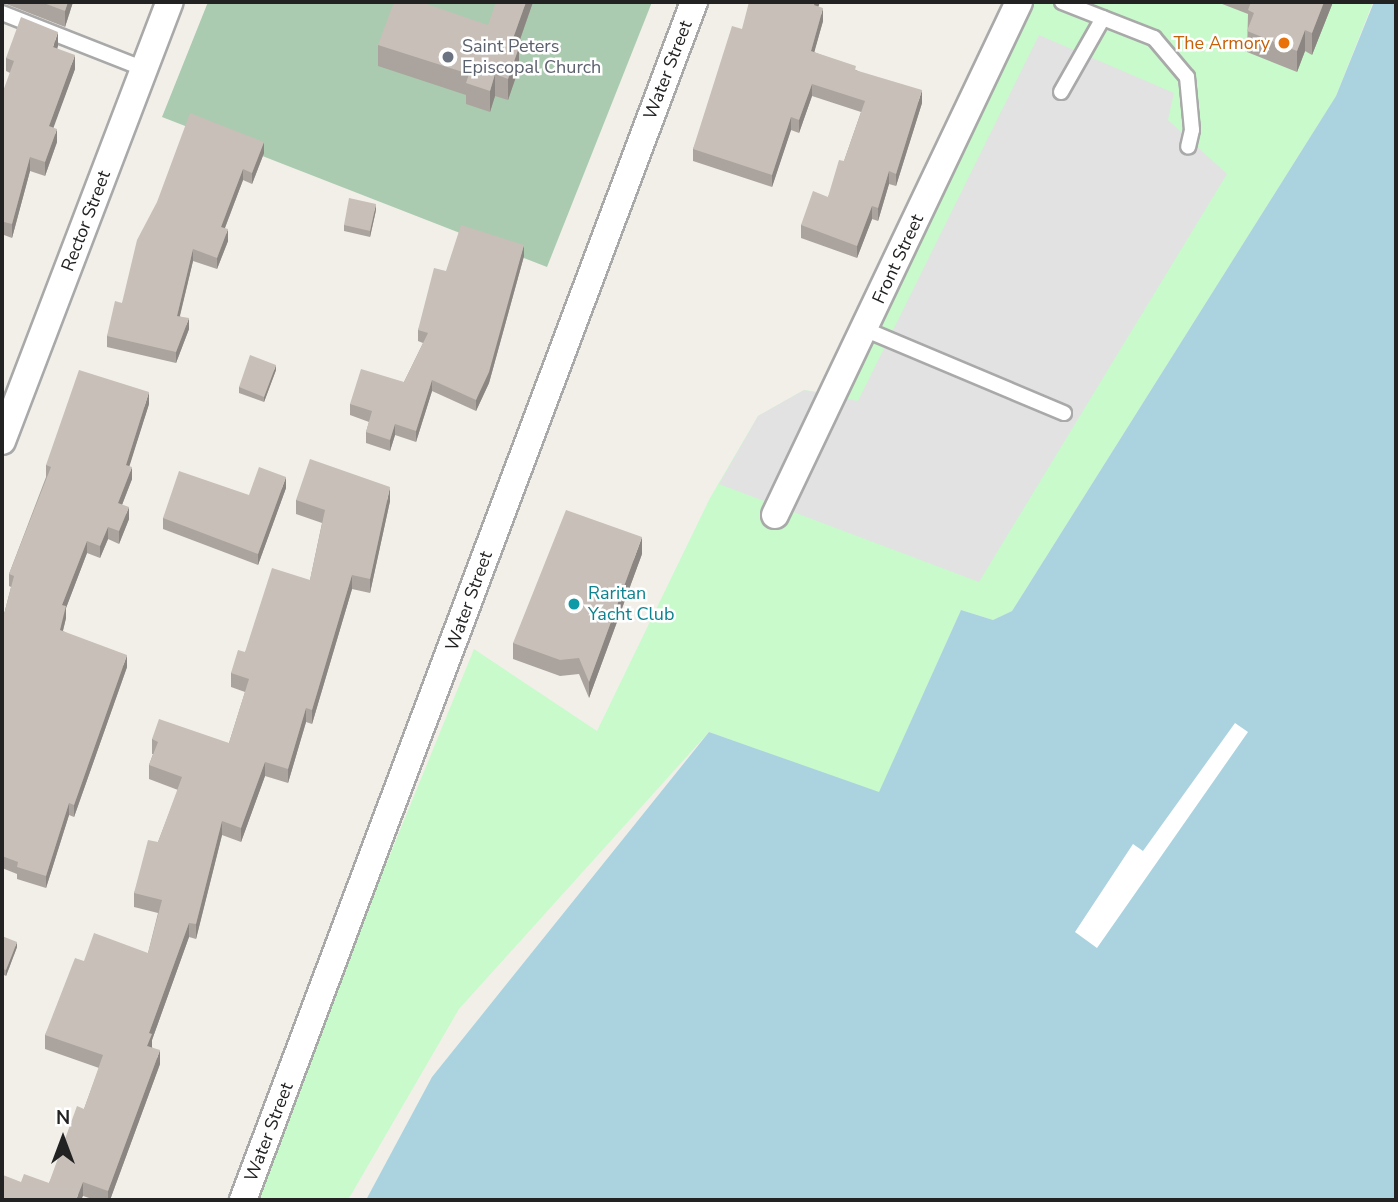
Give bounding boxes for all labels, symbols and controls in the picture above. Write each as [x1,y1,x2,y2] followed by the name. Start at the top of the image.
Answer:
[639,17,697,123] street label: Water Street
[1174,32,1270,54] place label: The Armory
[1276,35,1292,51] marker: The Armory
[462,36,601,78] place label: Saint Peters Episcopal Church
[440,49,456,65] marker: Saint Peters Episcopal Church
[57,168,115,274] street label: Rector Street
[868,211,928,307] street label: Front Street
[441,548,497,654] street label: Water Street
[588,583,674,626] place label: Raritan Yacht Club
[566,596,582,612] marker: Raritan Yacht Club
[240,1079,298,1185] street label: Water Street
[28,1104,98,1174] north arrow
[56,1105,70,1131] text: N

